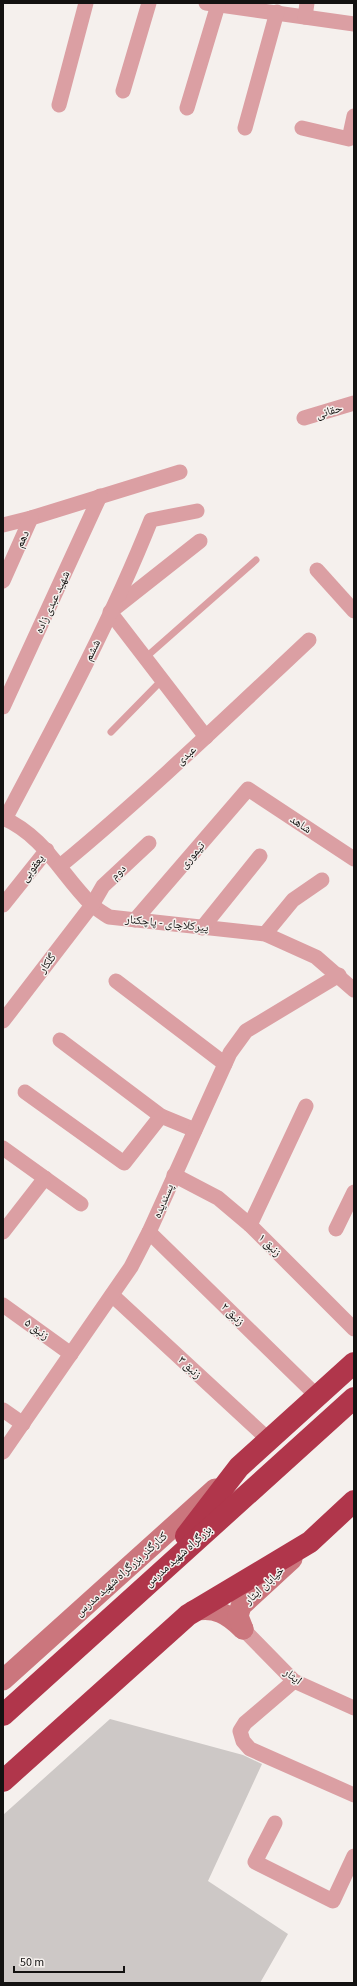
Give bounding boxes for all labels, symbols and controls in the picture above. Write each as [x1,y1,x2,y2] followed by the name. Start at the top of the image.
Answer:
[314,399,345,424] street label: حقانی
[11,528,34,551] street label: دهم
[31,568,74,636] street label: شهید عبدی زاده
[80,636,105,664] street label: ششم
[172,741,200,769] street label: عبدی
[287,811,315,838] street label: شاهد
[176,838,209,873] street label: تیموری
[16,851,49,886] street label: یعقوبی
[107,861,130,884] street label: دوم
[123,911,210,936] street label: پیرکلاچای - پاچکنار
[34,950,61,978] street label: گلکار
[149,1181,178,1221] street label: پسندیده
[254,1230,286,1261] street label: زنبق ۱
[217,1299,249,1330] street label: زنبق ۲
[21,1315,53,1344] street label: زنبق ۵
[174,1352,206,1383] street label: زنبق ۳
[141,1521,216,1591] street label: بزرگراه شهید مدرس
[71,1528,171,1621] street label: کنارگذر بزرگراه شهید مدرس
[240,1562,289,1609] street label: خیابان ایثار
[279,1663,305,1689] street label: ایثار
[14,1948,124,1974] scale bar
[20,1954,44,1971] text: 50 m

